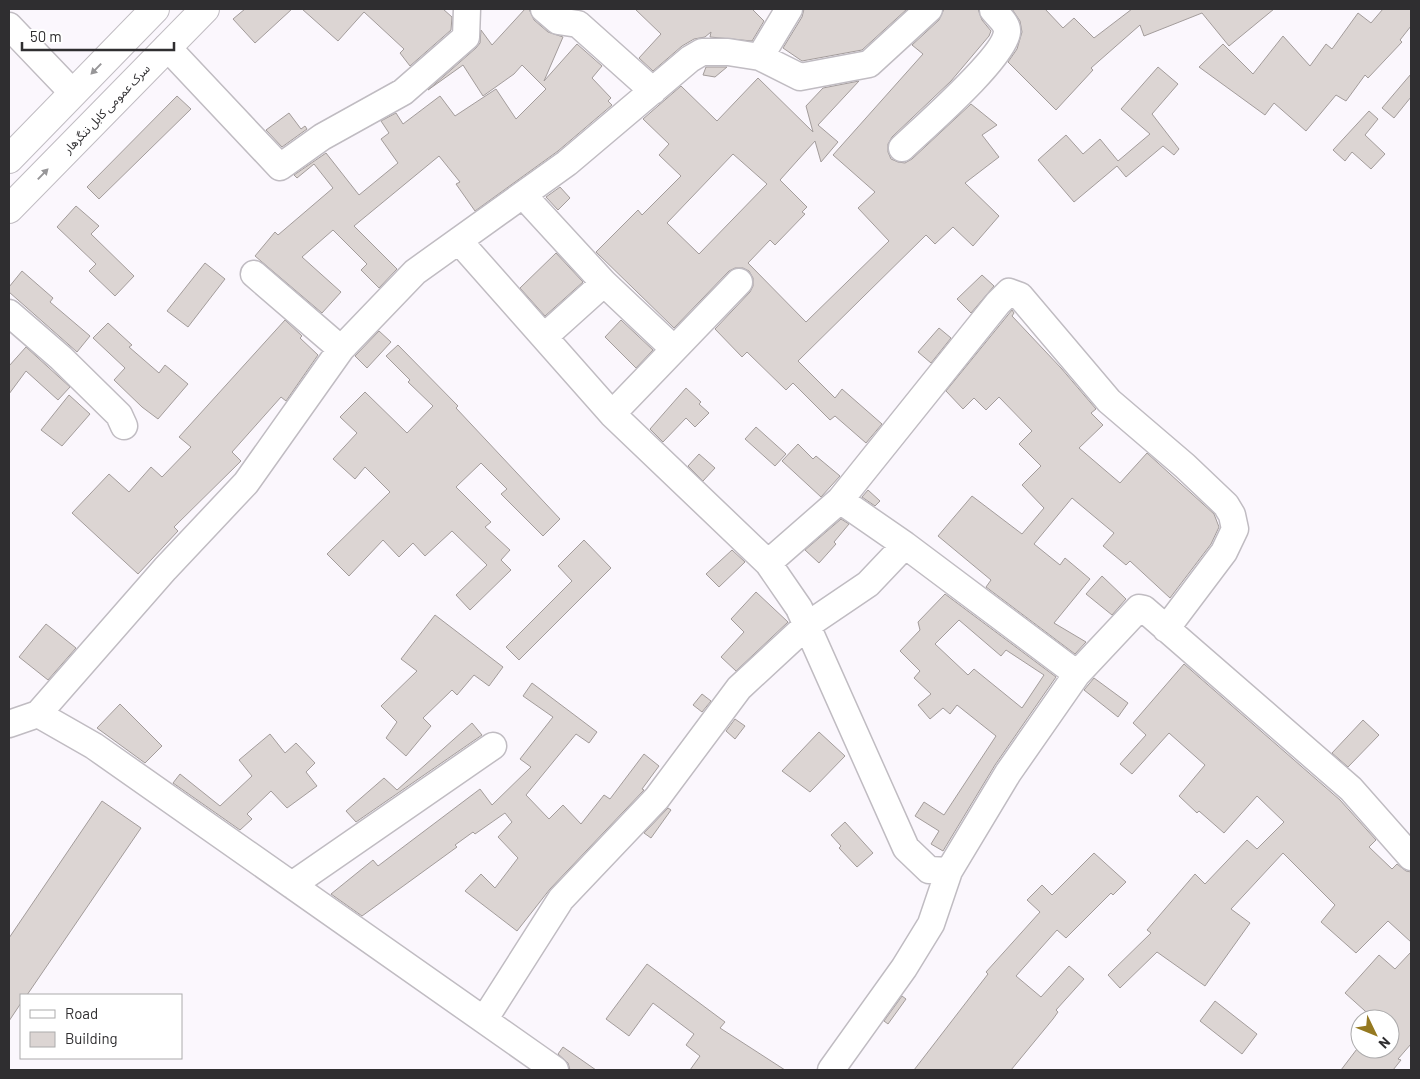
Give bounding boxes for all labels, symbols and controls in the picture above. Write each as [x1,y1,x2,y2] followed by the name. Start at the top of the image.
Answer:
[22,20,175,52] scale bar
[30,27,62,45] text: 50 m
[60,61,153,157] street label: سرک عمومی کابل ننگرهار
[91,62,103,74] one-way arrow
[37,168,49,180] one-way arrow
[20,994,182,1059] legend
[65,1004,98,1022] text: Road
[1350,1009,1400,1059] north arrow
[65,1029,118,1047] text: Building
[1375,1034,1394,1052] text: N

